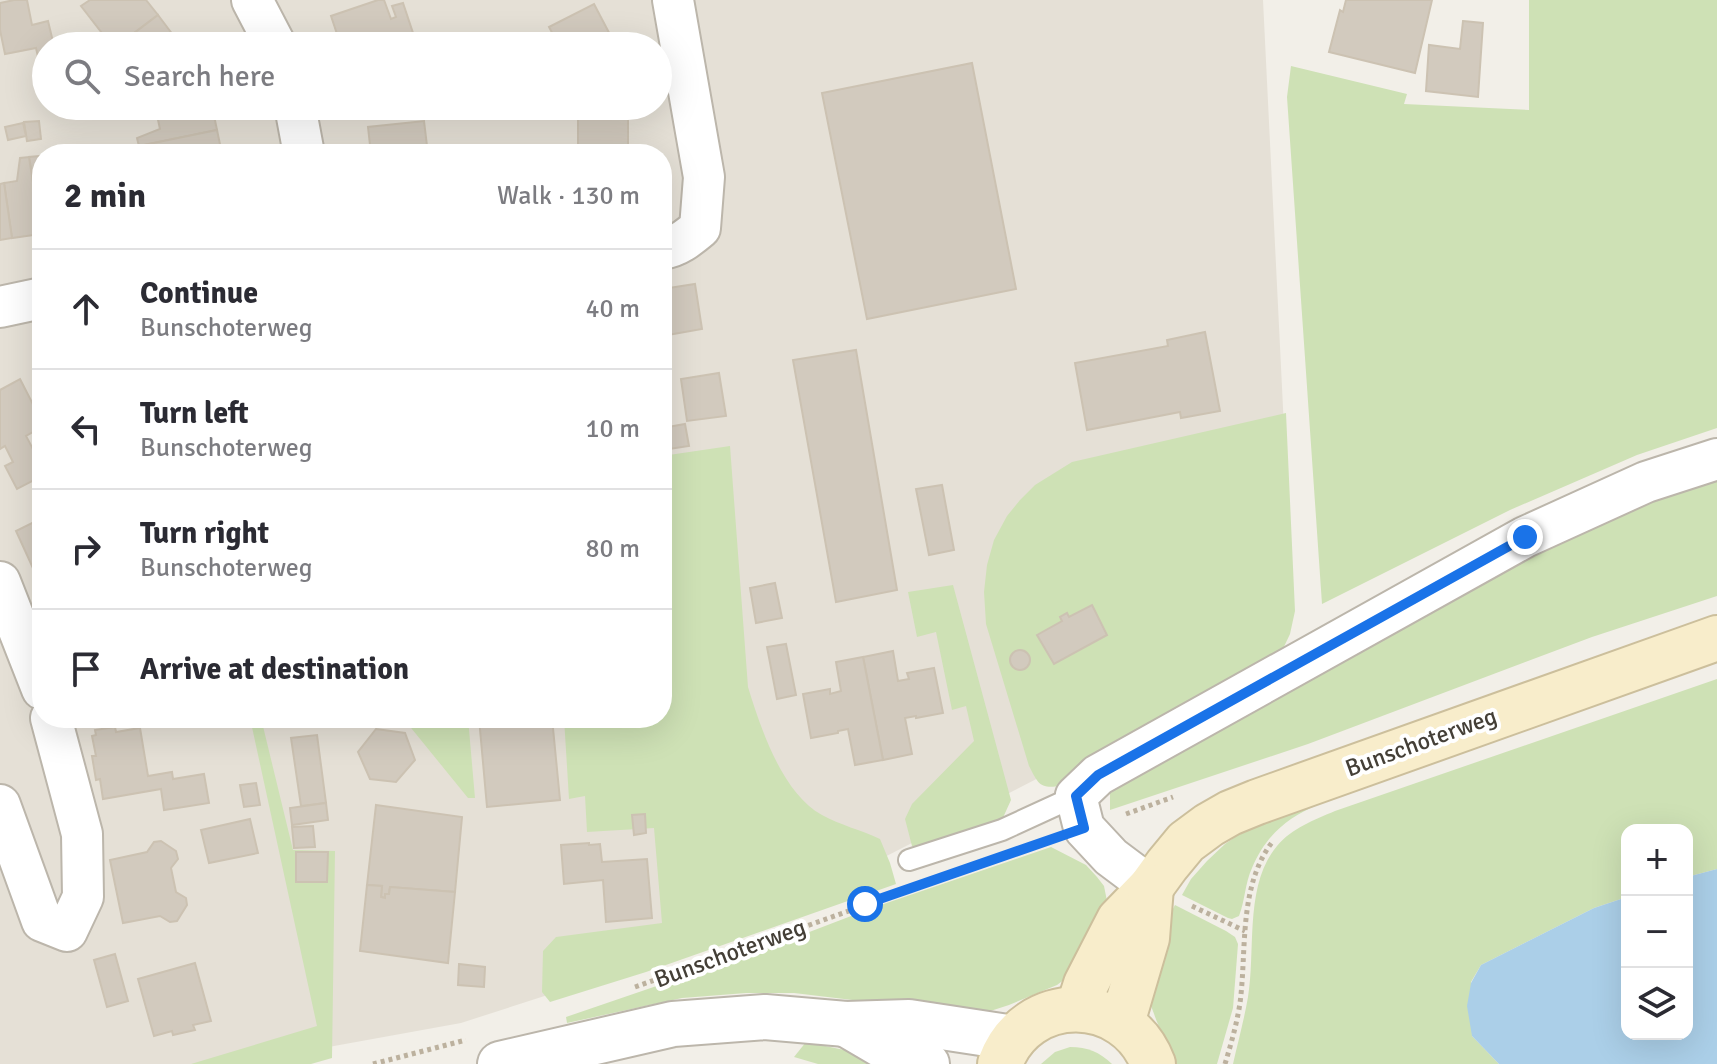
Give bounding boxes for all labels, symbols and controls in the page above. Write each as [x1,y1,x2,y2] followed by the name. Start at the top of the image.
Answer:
[32,32,672,120] search box
[60,54,104,98] icon: search
[124,58,275,95] text: Search here
[64,175,146,217] text: 2 min
[497,180,640,212] text: Walk · 130 m
[140,275,258,312] text: Continue
[64,287,108,331] icon: ahead
[585,293,640,325] text: 40 m
[140,312,312,344] text: Bunschoterweg
[140,395,249,432] text: Turn left
[64,407,108,451] icon: left
[585,413,640,445] text: 10 m
[140,432,312,464] text: Bunschoterweg
[140,515,269,552] text: Turn right
[1507,519,1543,555] route end
[64,527,108,571] icon: right
[585,533,640,565] text: 80 m
[140,552,312,584] text: Bunschoterweg
[64,647,108,691] icon: arrive
[140,651,409,688] text: Arrive at destination
[1341,701,1501,783] street label: Bunschoterweg
[1621,824,1693,1040] map controls
[1621,824,1693,896] button: +
[847,886,883,922] route start
[1621,896,1693,968] button: −
[650,912,810,994] street label: Bunschoterweg
[1621,968,1693,1040] button: layers

